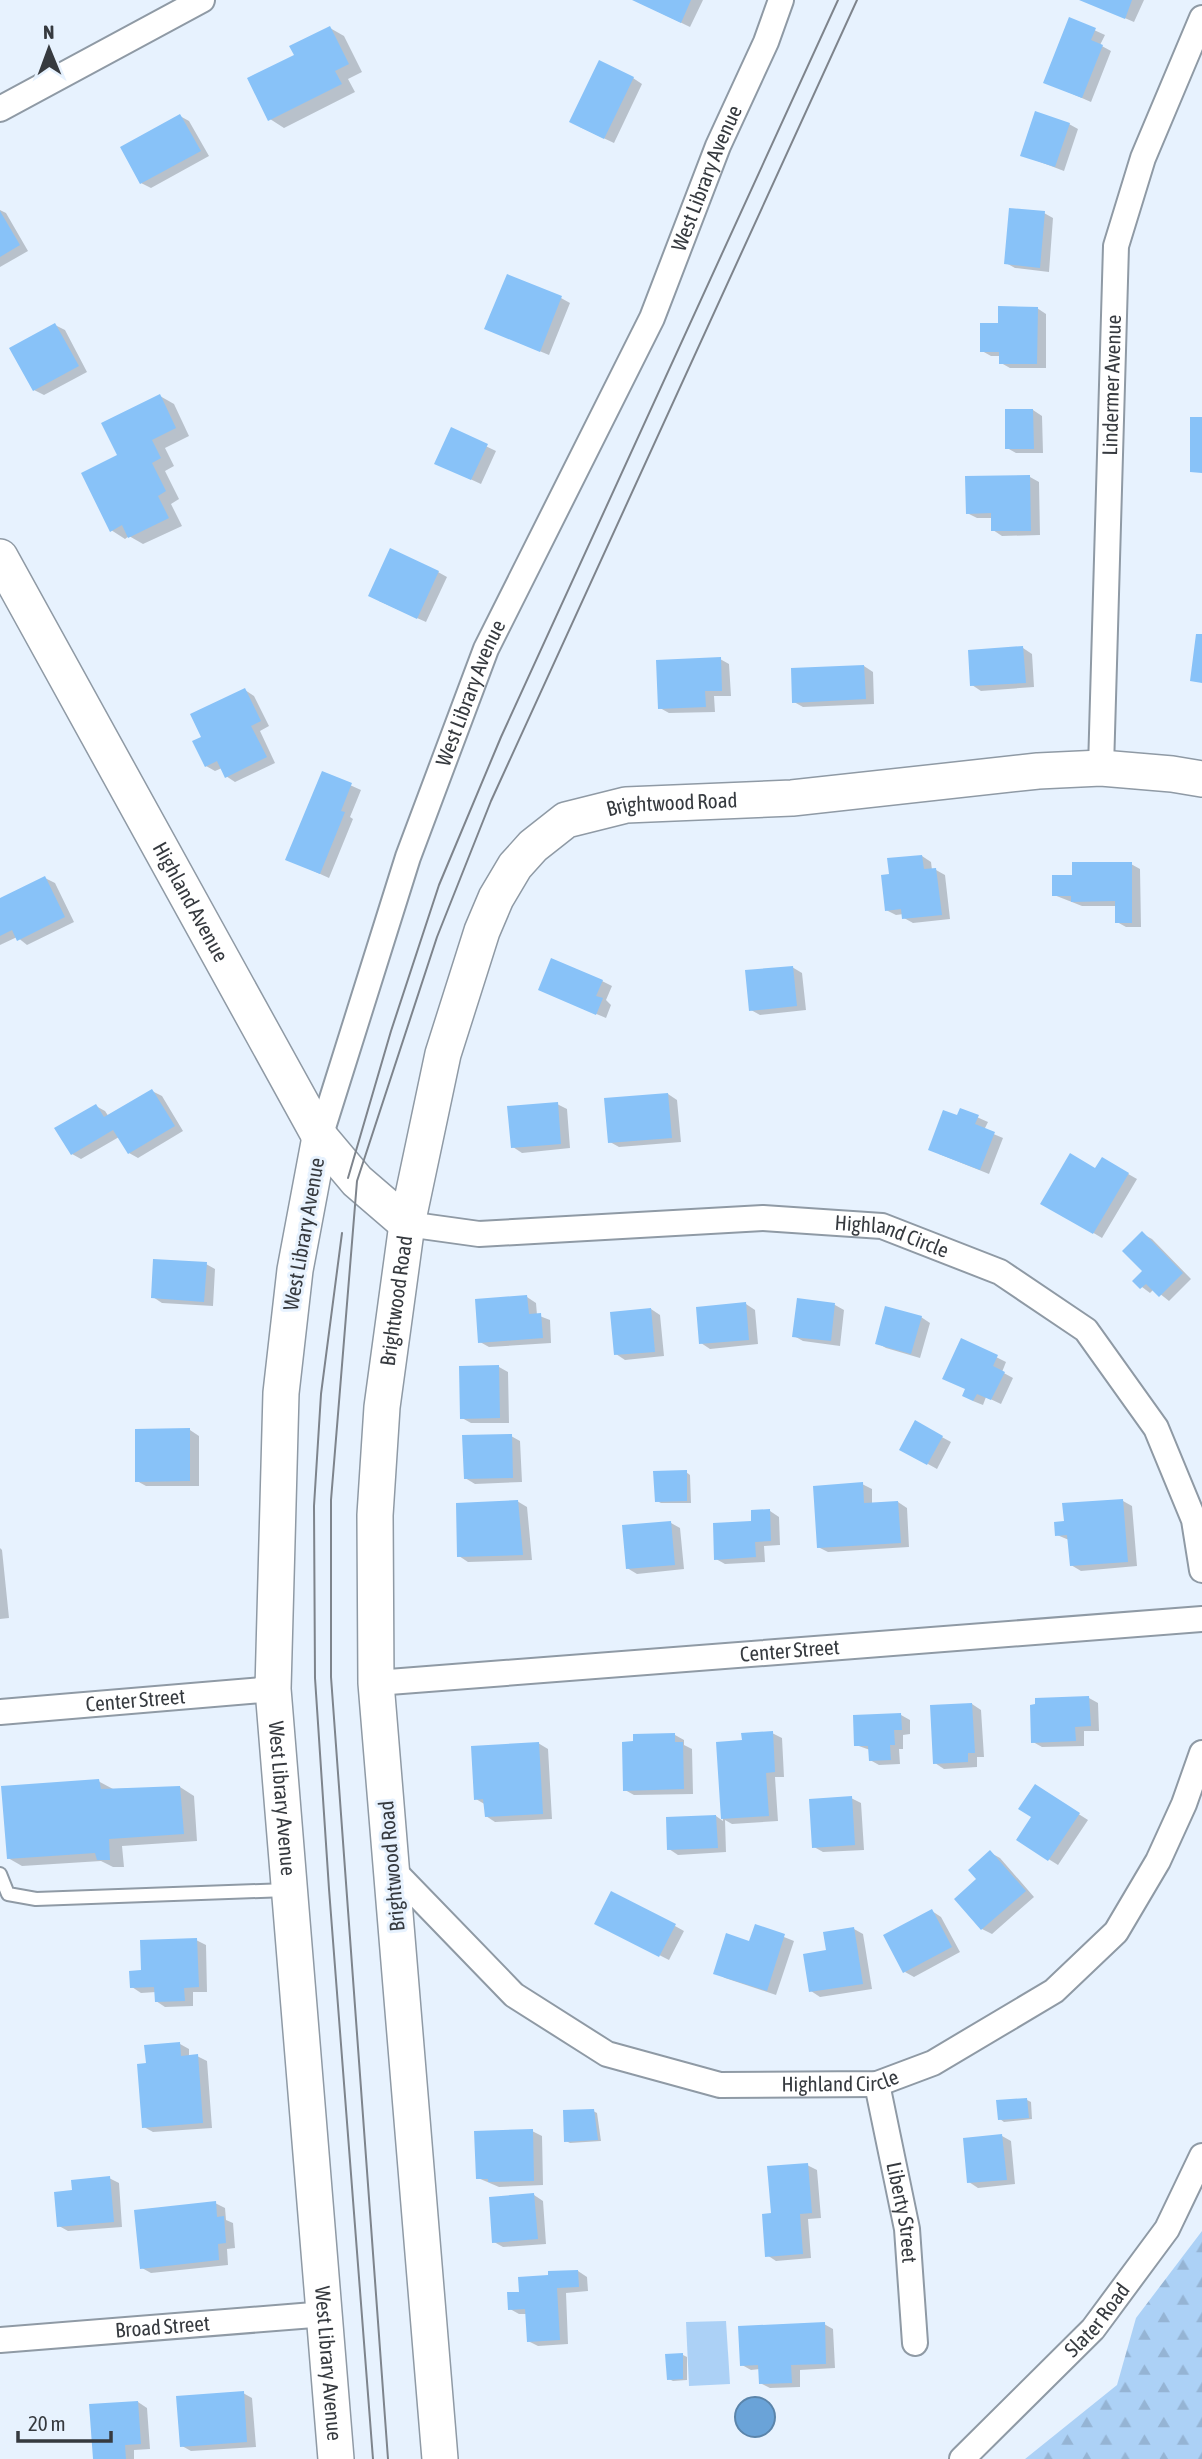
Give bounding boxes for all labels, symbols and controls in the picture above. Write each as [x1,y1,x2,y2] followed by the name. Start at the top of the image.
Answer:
[14,14,84,84] north arrow
[43,21,55,43] text: N
[666,101,746,254] street label: West Library Avenue
[1097,314,1125,456] street label: Lindermer Avenue
[430,616,510,769] street label: West Library Avenue
[604,787,738,820] street label: Brightwood Road
[149,838,234,965] street label: Highland Avenue
[278,1156,328,1312] street label: West Library Avenue
[834,1210,952,1262] street label: Highland Circle
[375,1234,416,1367] street label: Brightwood Road
[739,1634,840,1666] street label: Center Street
[85,1683,186,1716] street label: Center Street
[265,1720,301,1877] street label: West Library Avenue
[373,1800,409,1933] street label: Brightwood Road
[781,2064,902,2096] street label: Highland Circle
[882,2160,922,2264] street label: Liberty Street
[1059,2278,1134,2361] street label: Slater Road
[311,2285,347,2442] street label: West Library Avenue
[114,2310,211,2342] street label: Broad Street
[18,2400,110,2444] scale bar
[28,2411,66,2435] text: 20 m

